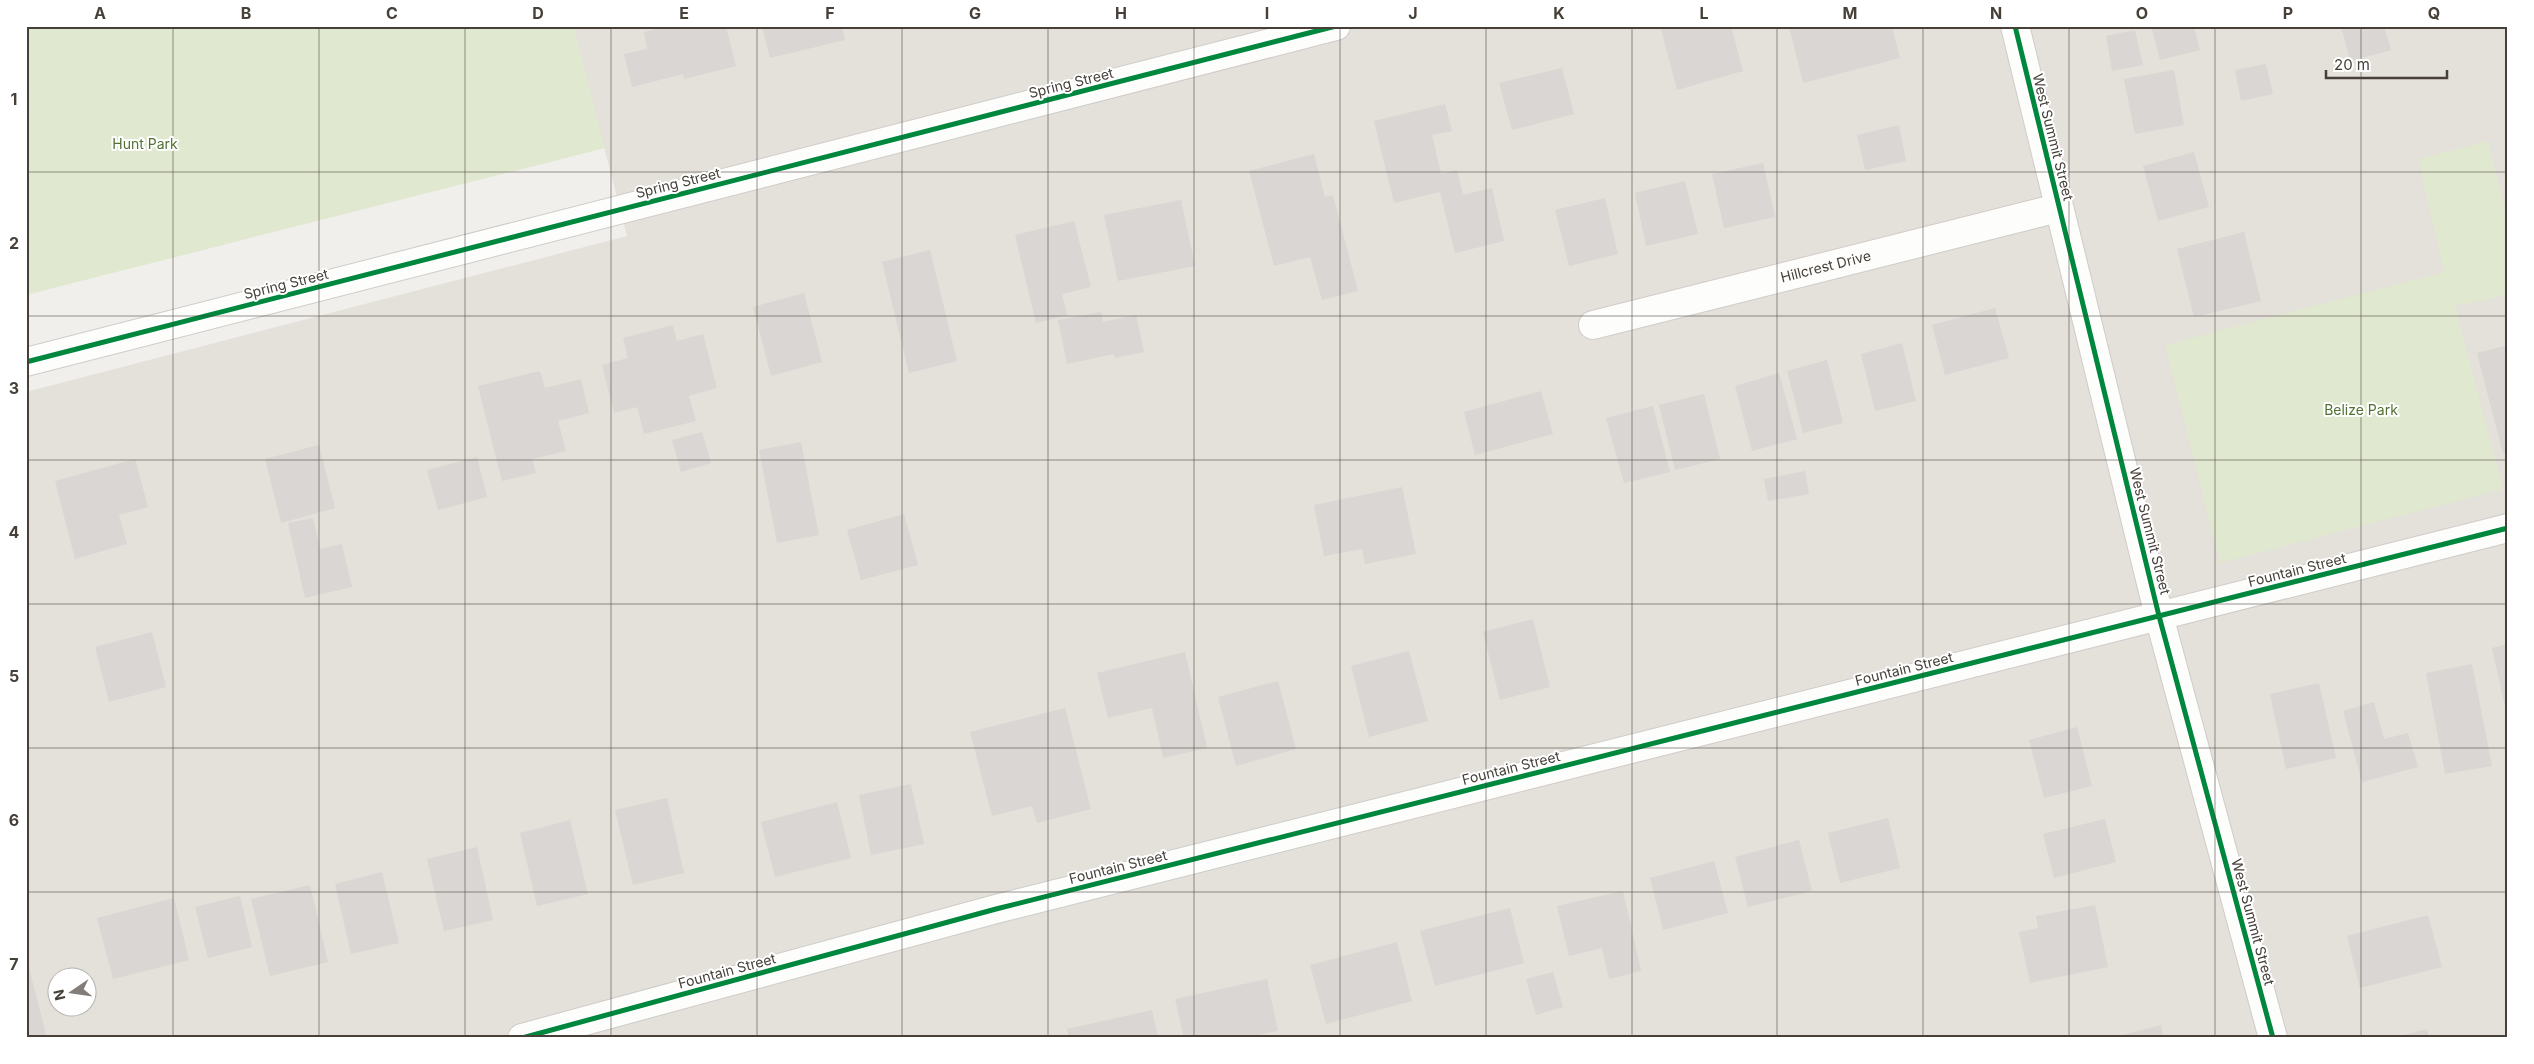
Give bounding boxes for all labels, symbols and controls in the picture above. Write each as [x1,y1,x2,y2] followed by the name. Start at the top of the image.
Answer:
[94,3,106,23] text: A
[241,3,251,23] text: B
[386,3,398,23] text: C
[532,3,544,23] text: D
[679,3,689,23] text: E
[825,3,835,23] text: F
[969,3,981,23] text: G
[1115,3,1127,23] text: H
[1265,3,1269,23] text: I
[1408,3,1418,23] text: J
[1553,3,1565,23] text: K
[1699,3,1709,23] text: L
[1843,3,1857,23] text: M
[1990,3,2002,23] text: N
[2136,3,2148,23] text: O
[2283,3,2293,23] text: P
[2428,3,2440,23] text: Q
[2326,48,2448,80] scale bar
[2334,55,2370,74] text: 20 m
[1027,64,1115,101] street label: Spring Street
[2029,72,2078,203] street label: West Summit Street
[11,89,17,109] text: 1
[112,135,178,152] park label: Hunt Park
[634,164,722,201] street label: Spring Street
[9,233,19,253] text: 2
[1779,246,1873,285] street label: Hillcrest Drive
[242,265,330,302] street label: Spring Street
[9,378,19,398] text: 3
[2324,401,2398,418] park label: Belize Park
[2126,466,2175,597] street label: West Summit Street
[9,522,20,542] text: 4
[2246,549,2348,590] street label: Fountain Street
[1853,648,1955,689] street label: Fountain Street
[9,666,19,686] text: 5
[1460,747,1562,788] street label: Fountain Street
[9,810,19,830] text: 6
[1067,846,1169,887] street label: Fountain Street
[2228,857,2279,987] street label: West Summit Street
[676,949,778,992] street label: Fountain Street
[9,954,19,974] text: 7
[48,966,98,1016] north arrow
[49,988,68,1002] text: N

